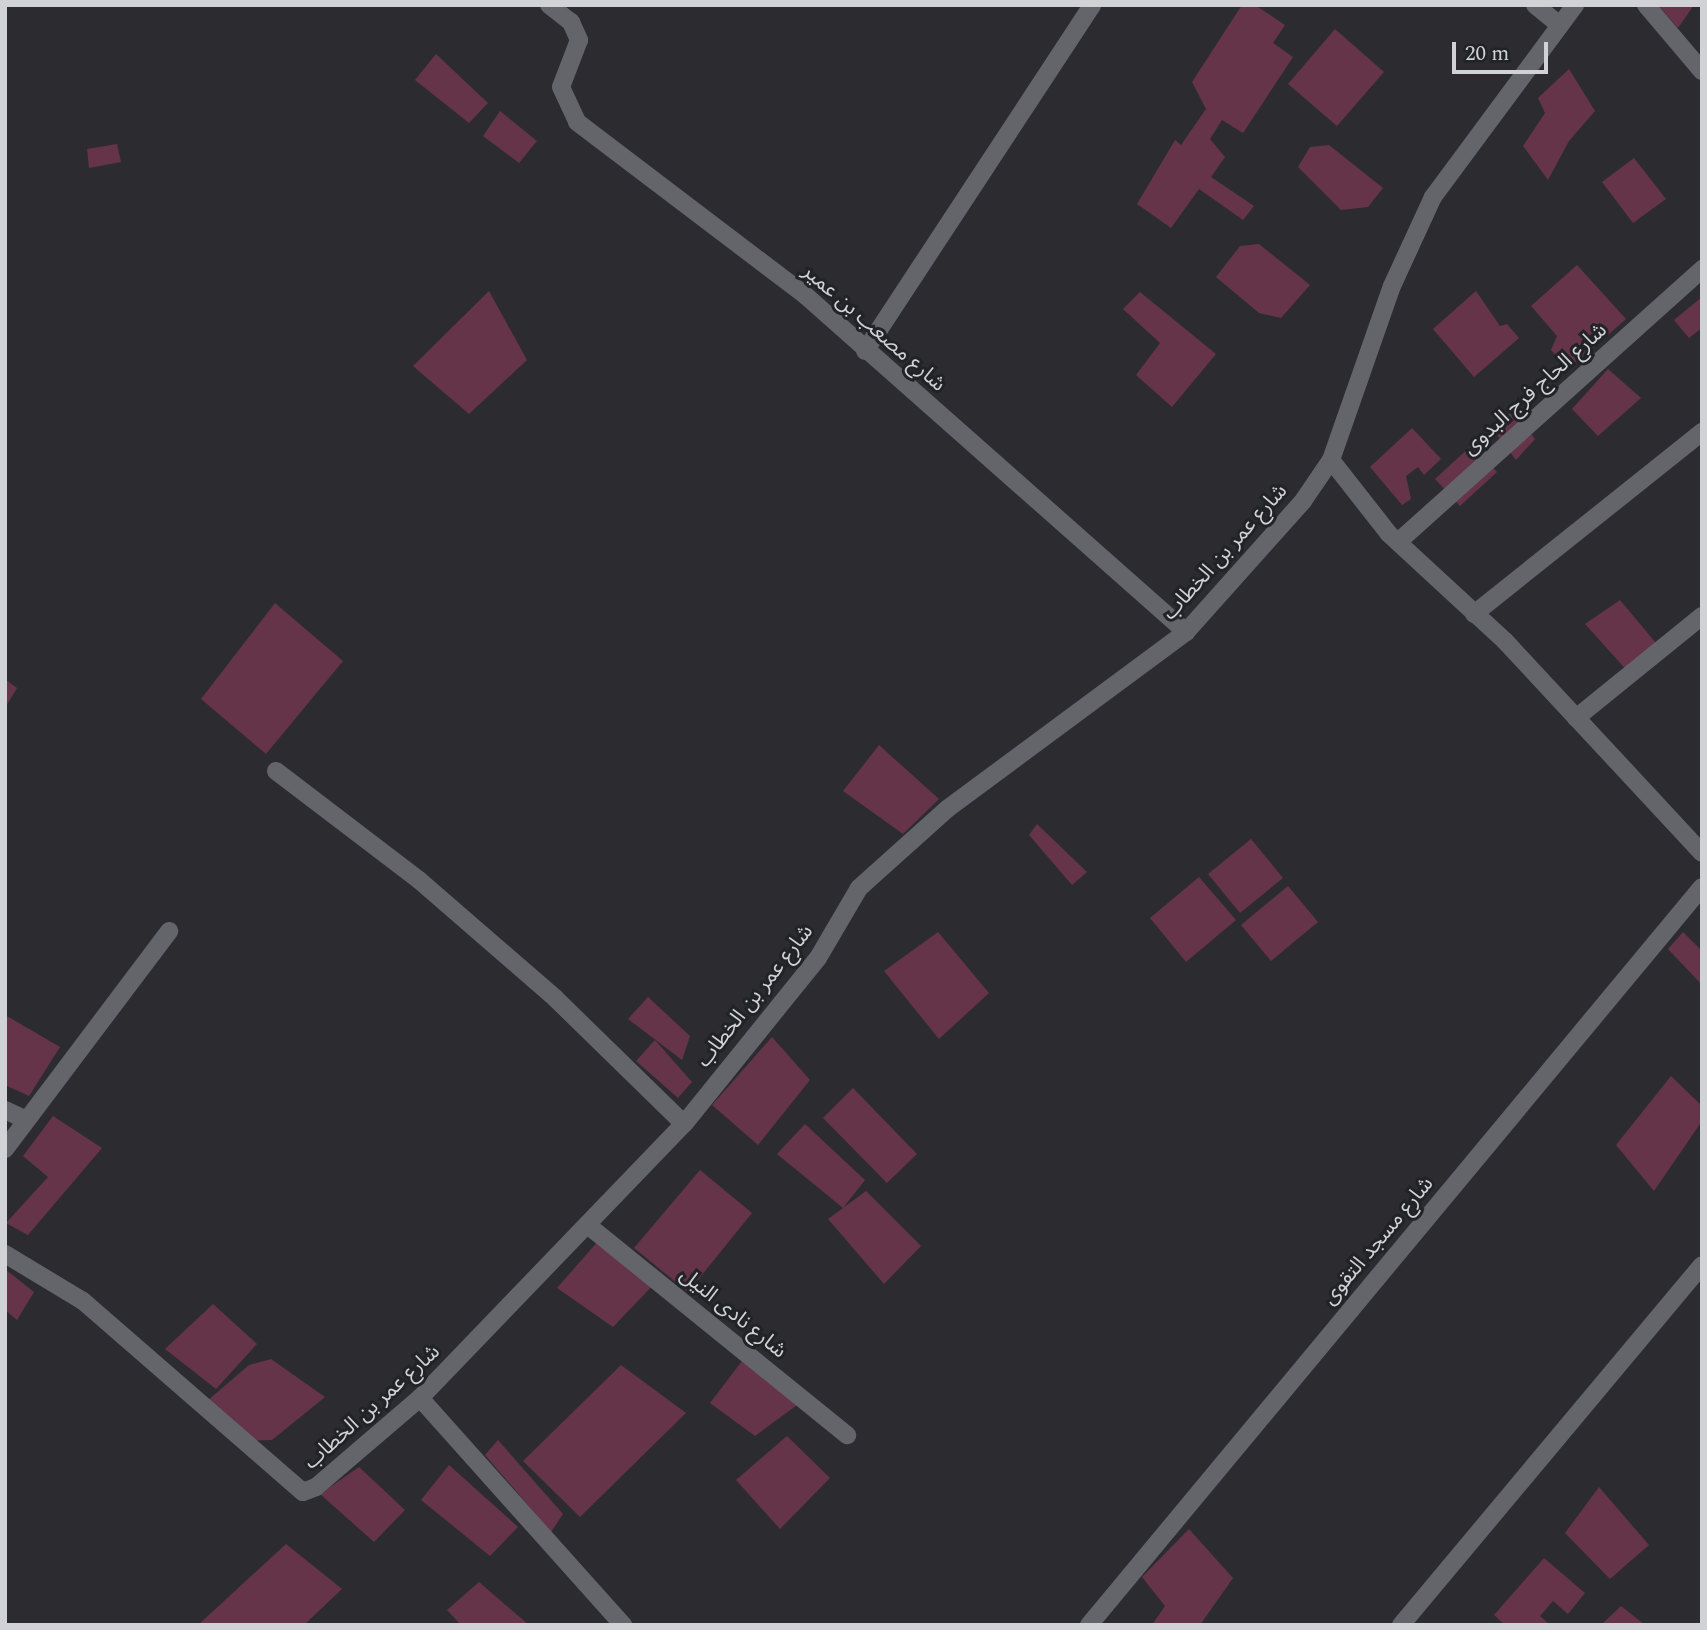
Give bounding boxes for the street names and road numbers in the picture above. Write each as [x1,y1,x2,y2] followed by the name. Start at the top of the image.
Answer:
[797,259,951,397] street label: شارع مصعب بن عمير
[1458,318,1612,460] street label: شارع الحاج فرج البدوى
[1157,479,1293,625] street label: شارع عمر بن الخطاب
[691,920,819,1072] street label: شارع عمر بن الخطاب
[1317,1172,1439,1310] street label: شارع مسجد التقوى
[675,1262,791,1364] street label: شارع نادى النيل
[299,1339,445,1475] street label: شارع عمر بن الخطاب

